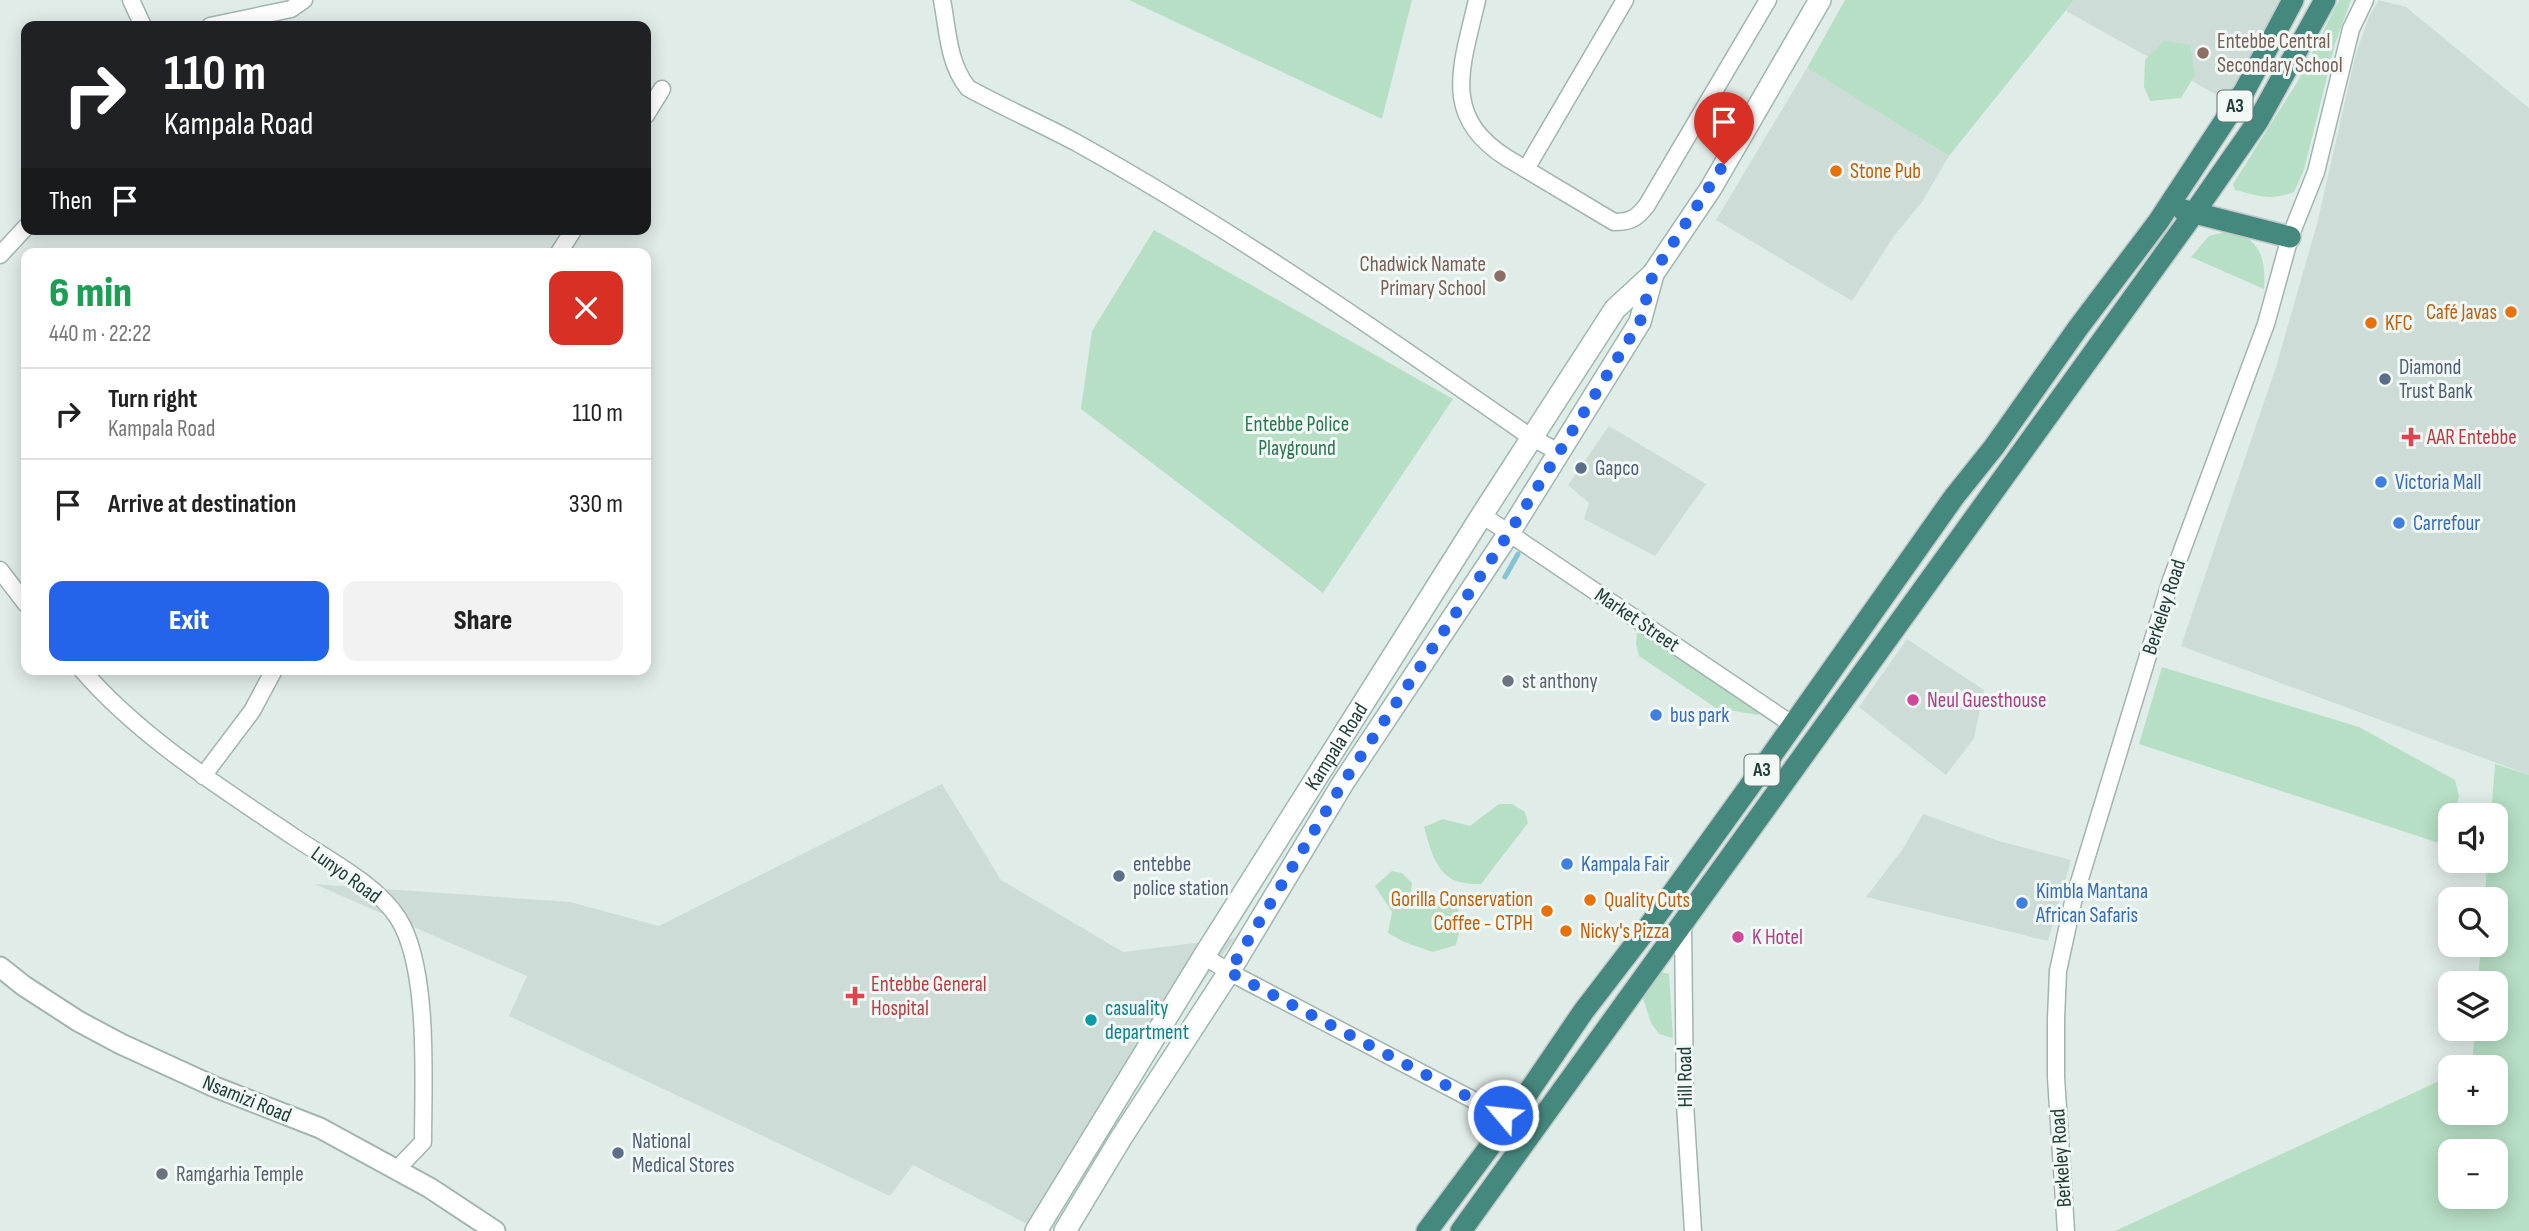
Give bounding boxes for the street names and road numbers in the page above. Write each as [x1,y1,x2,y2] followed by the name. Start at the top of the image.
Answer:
[2218,90,2252,122] road number: A3
[2137,556,2191,658] street label: Berkeley Road
[1590,583,1684,657] street label: Market Street
[1299,698,1373,795] street label: Kampala Road
[1744,754,1780,786] road number: A3
[306,841,386,909] street label: Lunyo Road
[1672,1046,1698,1108] street label: Hill Road
[199,1070,295,1128] street label: Nsamizi Road
[2045,1108,2077,1208] street label: Berkeley Road

